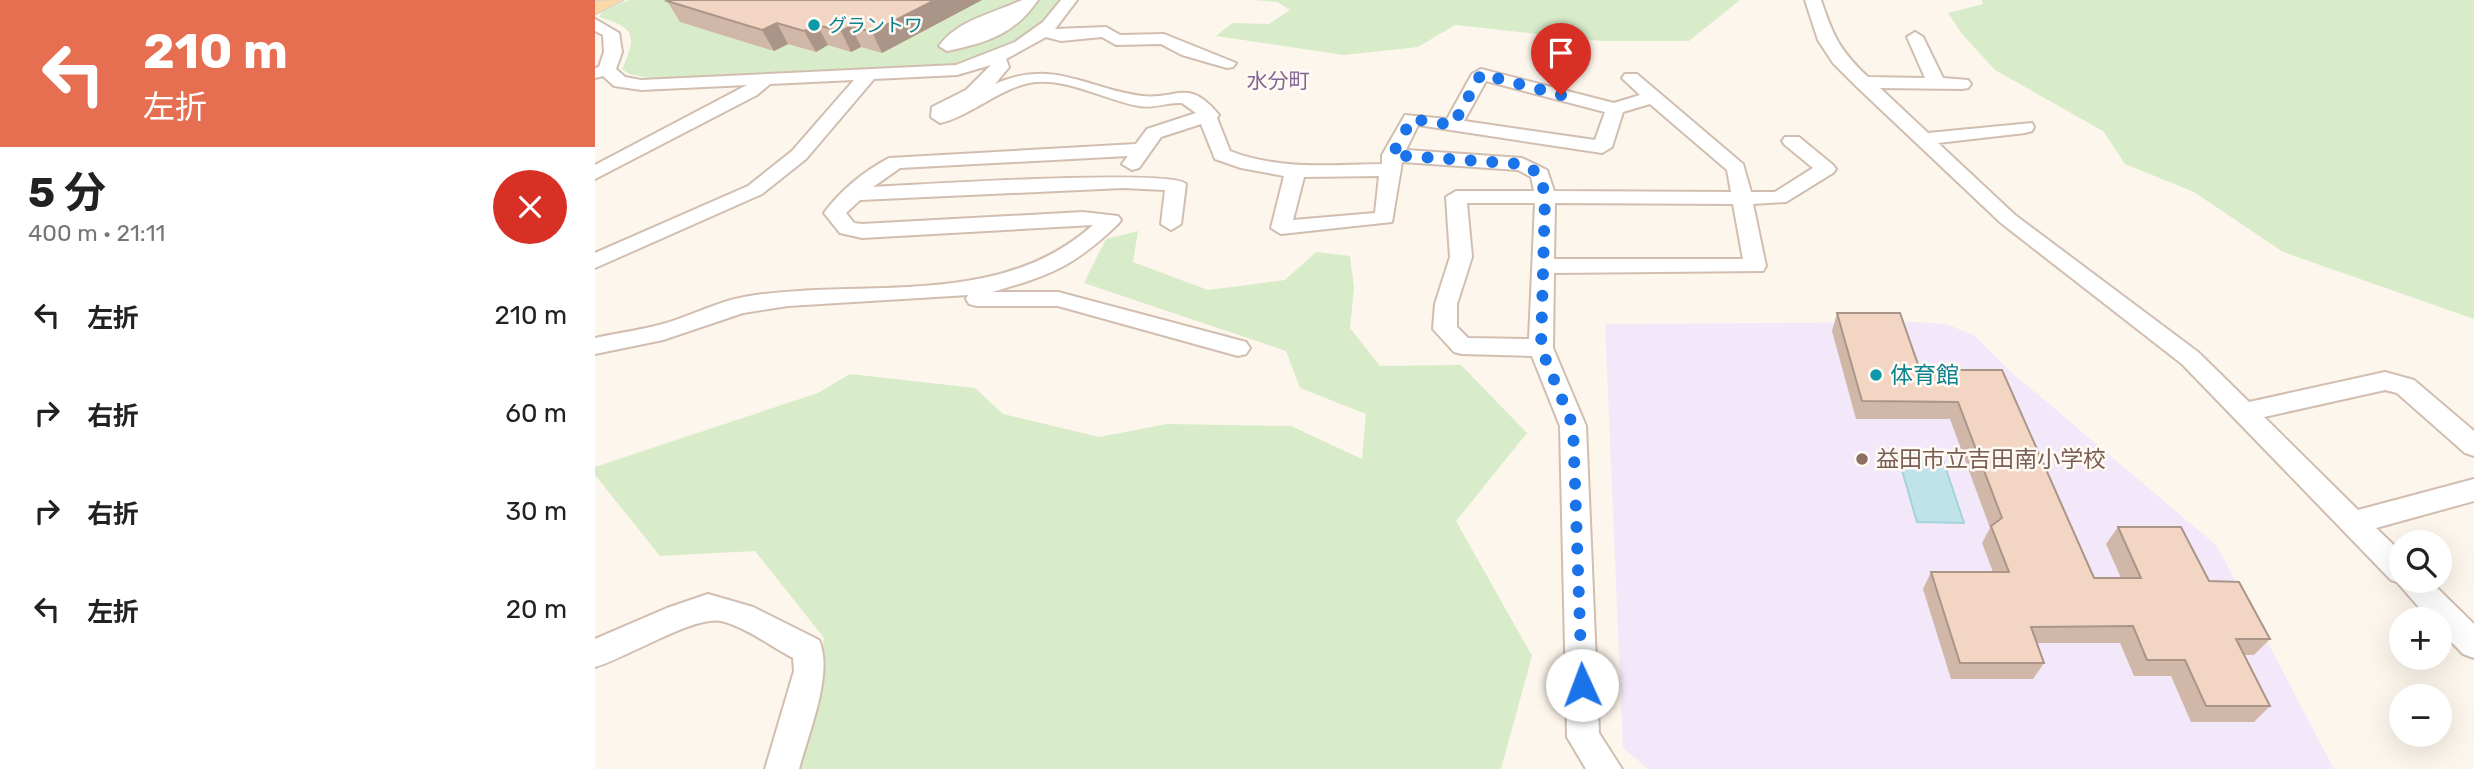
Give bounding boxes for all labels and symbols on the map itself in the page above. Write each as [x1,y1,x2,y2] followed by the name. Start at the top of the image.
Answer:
[828,14,923,37] place label: グラントワ
[806,17,822,33] marker: グラントワ
[1531,23,1591,95] pin
[1247,68,1310,93] district label: 水分町
[1890,361,1959,389] place label: 体育館
[1868,367,1884,383] marker: 体育館
[1876,445,2106,473] place label: 益田市立吉田南小学校
[1854,451,1870,467] marker: 益田市立吉田南小学校
[1545,648,1619,722] position arrow

